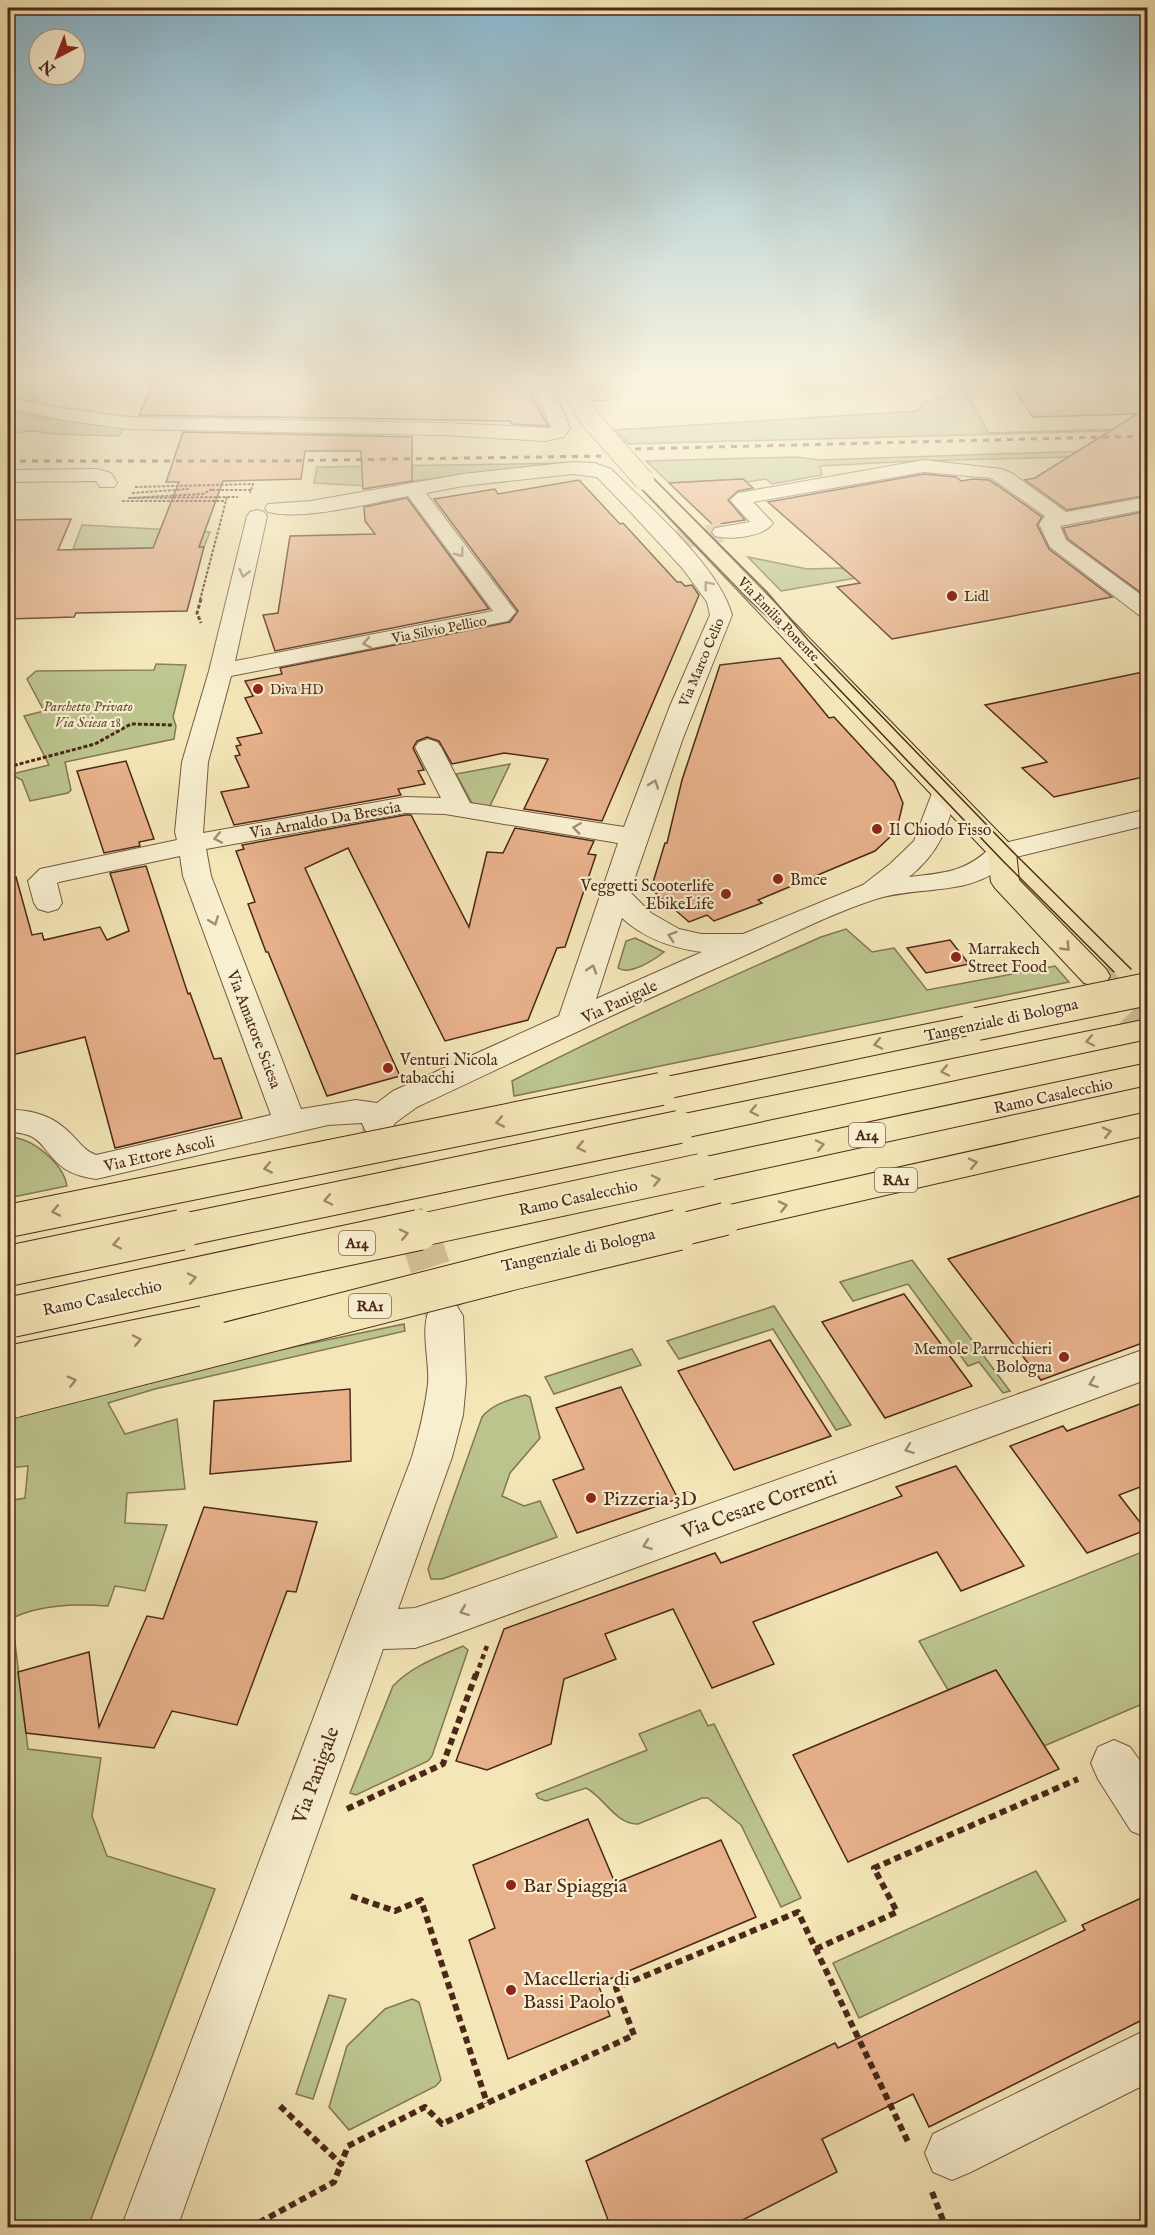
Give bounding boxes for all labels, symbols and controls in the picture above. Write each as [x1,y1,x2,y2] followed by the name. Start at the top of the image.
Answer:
[27,27,87,87] north arrow
[36,54,61,79] text: N
[453,546,464,557] one-way arrow
[239,568,252,578] one-way arrow
[733,573,824,666] street label: Via Emilia Ponente
[705,581,716,592] one-way arrow
[964,588,989,606] place label: Lidl
[945,589,959,603] marker: Lidl
[389,612,489,648] street label: Via Silvio Pellico
[675,615,729,710] street label: Via Marco Celio
[363,636,373,649] one-way arrow
[270,681,323,699] place label: Diva HD
[251,682,265,696] marker: Diva HD
[43,698,133,732] park label: Parchetto Privato Via Sciesa 18
[646,779,659,790] one-way arrow
[247,798,402,844] street label: Via Arnaldo Da Brescia
[889,821,992,841] place label: Il Chiodo Fisso
[870,822,884,836] marker: Il Chiodo Fisso
[572,823,581,835] one-way arrow
[214,830,224,843] one-way arrow
[790,871,827,891] place label: Bmce
[771,872,785,886] marker: Bmce
[580,877,714,915] place label: Veggetti Scooterlife EbikeLife
[719,887,733,901] marker: Veggetti Scooterlife EbikeLife
[207,915,219,926] one-way arrow
[667,931,678,944] one-way arrow
[1059,939,1070,950] one-way arrow
[968,940,1048,978] place label: Marrakech Street Food
[949,950,963,964] marker: Marrakech Street Food
[584,964,597,975] one-way arrow
[221,967,285,1092] street label: Via Amatore Sciesa
[578,977,661,1029] street label: Via Panigale
[923,995,1080,1047] street label: Tangenziale di Bologna
[1085,1034,1095,1047] one-way arrow
[873,1037,883,1050] one-way arrow
[399,1051,498,1089] place label: Venturi Nicola tabacchi
[381,1061,395,1075] marker: Venturi Nicola tabacchi
[940,1064,950,1077] one-way arrow
[992,1075,1115,1119] street label: Ramo Casalecchio
[749,1104,759,1117] one-way arrow
[496,1115,506,1128] one-way arrow
[849,1123,885,1147] road number: A14
[1101,1127,1111,1140] one-way arrow
[101,1132,217,1178] street label: Via Ettore Ascoli
[815,1139,825,1152] one-way arrow
[576,1140,586,1153] one-way arrow
[967,1157,977,1170] one-way arrow
[263,1161,273,1174] one-way arrow
[875,1168,917,1192] road number: RA1
[651,1174,661,1187] one-way arrow
[517,1177,640,1221] street label: Ramo Casalecchio
[324,1193,334,1206] one-way arrow
[777,1200,787,1213] one-way arrow
[51,1204,61,1217] one-way arrow
[500,1225,657,1277] street label: Tangenziale di Bologna
[399,1228,409,1241] one-way arrow
[339,1231,375,1255] road number: A14
[112,1236,122,1249] one-way arrow
[187,1272,197,1285] one-way arrow
[41,1277,164,1321] street label: Ramo Casalecchio
[349,1294,391,1318] road number: RA1
[132,1334,142,1347] one-way arrow
[914,1340,1052,1378] place label: Memole Parrucchieri Bologna
[1057,1350,1071,1364] marker: Memole Parrucchieri Bologna
[1088,1375,1098,1388] one-way arrow
[66,1376,76,1389] one-way arrow
[904,1442,915,1455] one-way arrow
[678,1466,840,1545] street label: Via Cesare Correnti
[603,1487,697,1512] place label: Pizzeria 3D
[584,1491,598,1505] marker: Pizzeria 3D
[642,1537,653,1550] one-way arrow
[459,1604,470,1617] one-way arrow
[287,1724,346,1828] street label: Via Panigale
[523,1874,628,1899] place label: Bar Spiaggia
[504,1878,518,1892] marker: Bar Spiaggia
[523,1967,630,2015] place label: Macelleria di Bassi Paolo
[504,1983,518,1997] marker: Macelleria di Bassi Paolo

